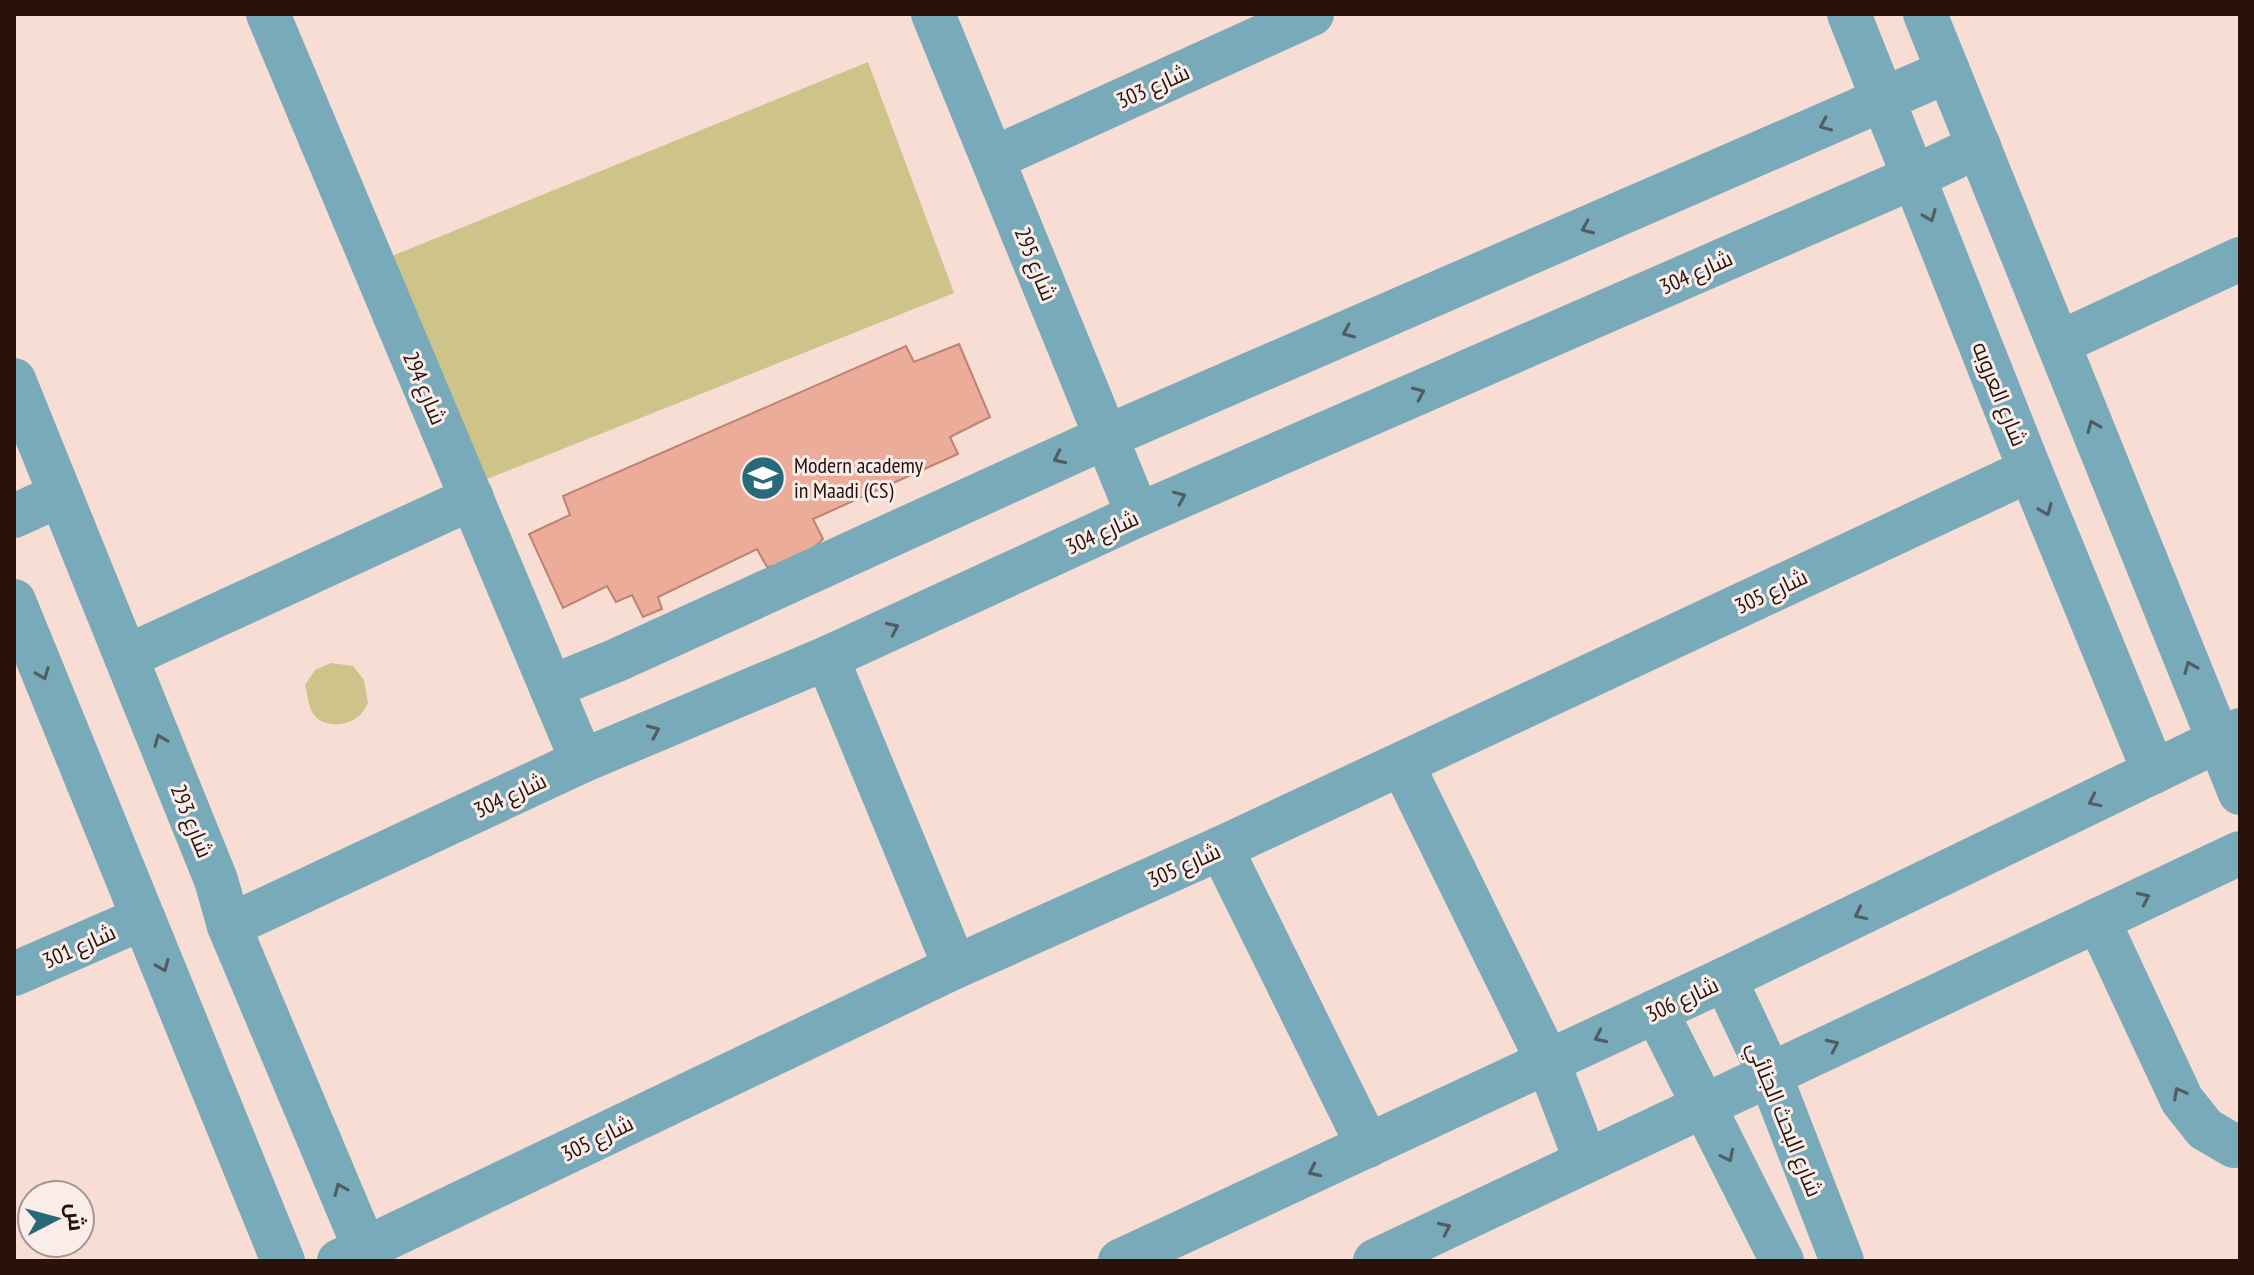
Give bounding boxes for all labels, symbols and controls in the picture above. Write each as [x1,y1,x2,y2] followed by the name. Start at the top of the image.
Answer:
[1112,58,1194,115] street label: شارع 303
[1819,115,1833,131] one-way arrow
[1920,208,1937,222] one-way arrow
[1581,219,1595,235] one-way arrow
[1008,223,1063,305] street label: شارع 295
[1655,244,1737,301] street label: شارع 304
[1342,322,1356,338] one-way arrow
[1965,338,2034,451] street label: شارع العروبه
[396,347,453,429] street label: شارع 294
[1410,386,1425,402] one-way arrow
[2086,420,2102,434] one-way arrow
[1052,448,1067,464] one-way arrow
[794,451,924,504] place label: Modern academy in Maadi (CS)
[739,454,787,502] school or university icon: Modern academy in Maadi (CS)
[1172,491,1187,507] one-way arrow
[2037,502,2053,516] one-way arrow
[1061,504,1143,561] street label: شارع 304
[1730,562,1812,621] street label: شارع 305
[884,622,899,638] one-way arrow
[2184,661,2200,675] one-way arrow
[34,666,50,680] one-way arrow
[646,724,660,740] one-way arrow
[153,734,170,748] one-way arrow
[469,766,551,825] street label: شارع 304
[164,780,219,862] street label: شارع 293
[2088,791,2103,806] one-way arrow
[1143,837,1225,894] street label: شارع 305
[2135,892,2150,908] one-way arrow
[1854,904,1869,920] one-way arrow
[38,918,120,975] street label: شارع 301
[153,958,169,972] one-way arrow
[1641,970,1723,1029] street label: شارع 306
[1594,1028,1608,1044] one-way arrow
[1738,1037,1829,1202] street label: شارع البحث الجنائي
[1824,1039,1839,1055] one-way arrow
[2173,1087,2189,1102] one-way arrow
[556,1109,638,1168] street label: شارع 305
[1719,1148,1734,1163] one-way arrow
[1307,1161,1322,1177] one-way arrow
[16,1179,96,1259] north arrow
[334,1183,350,1197] one-way arrow
[60,1201,91,1232] text: ش
[1437,1222,1452,1238] one-way arrow

